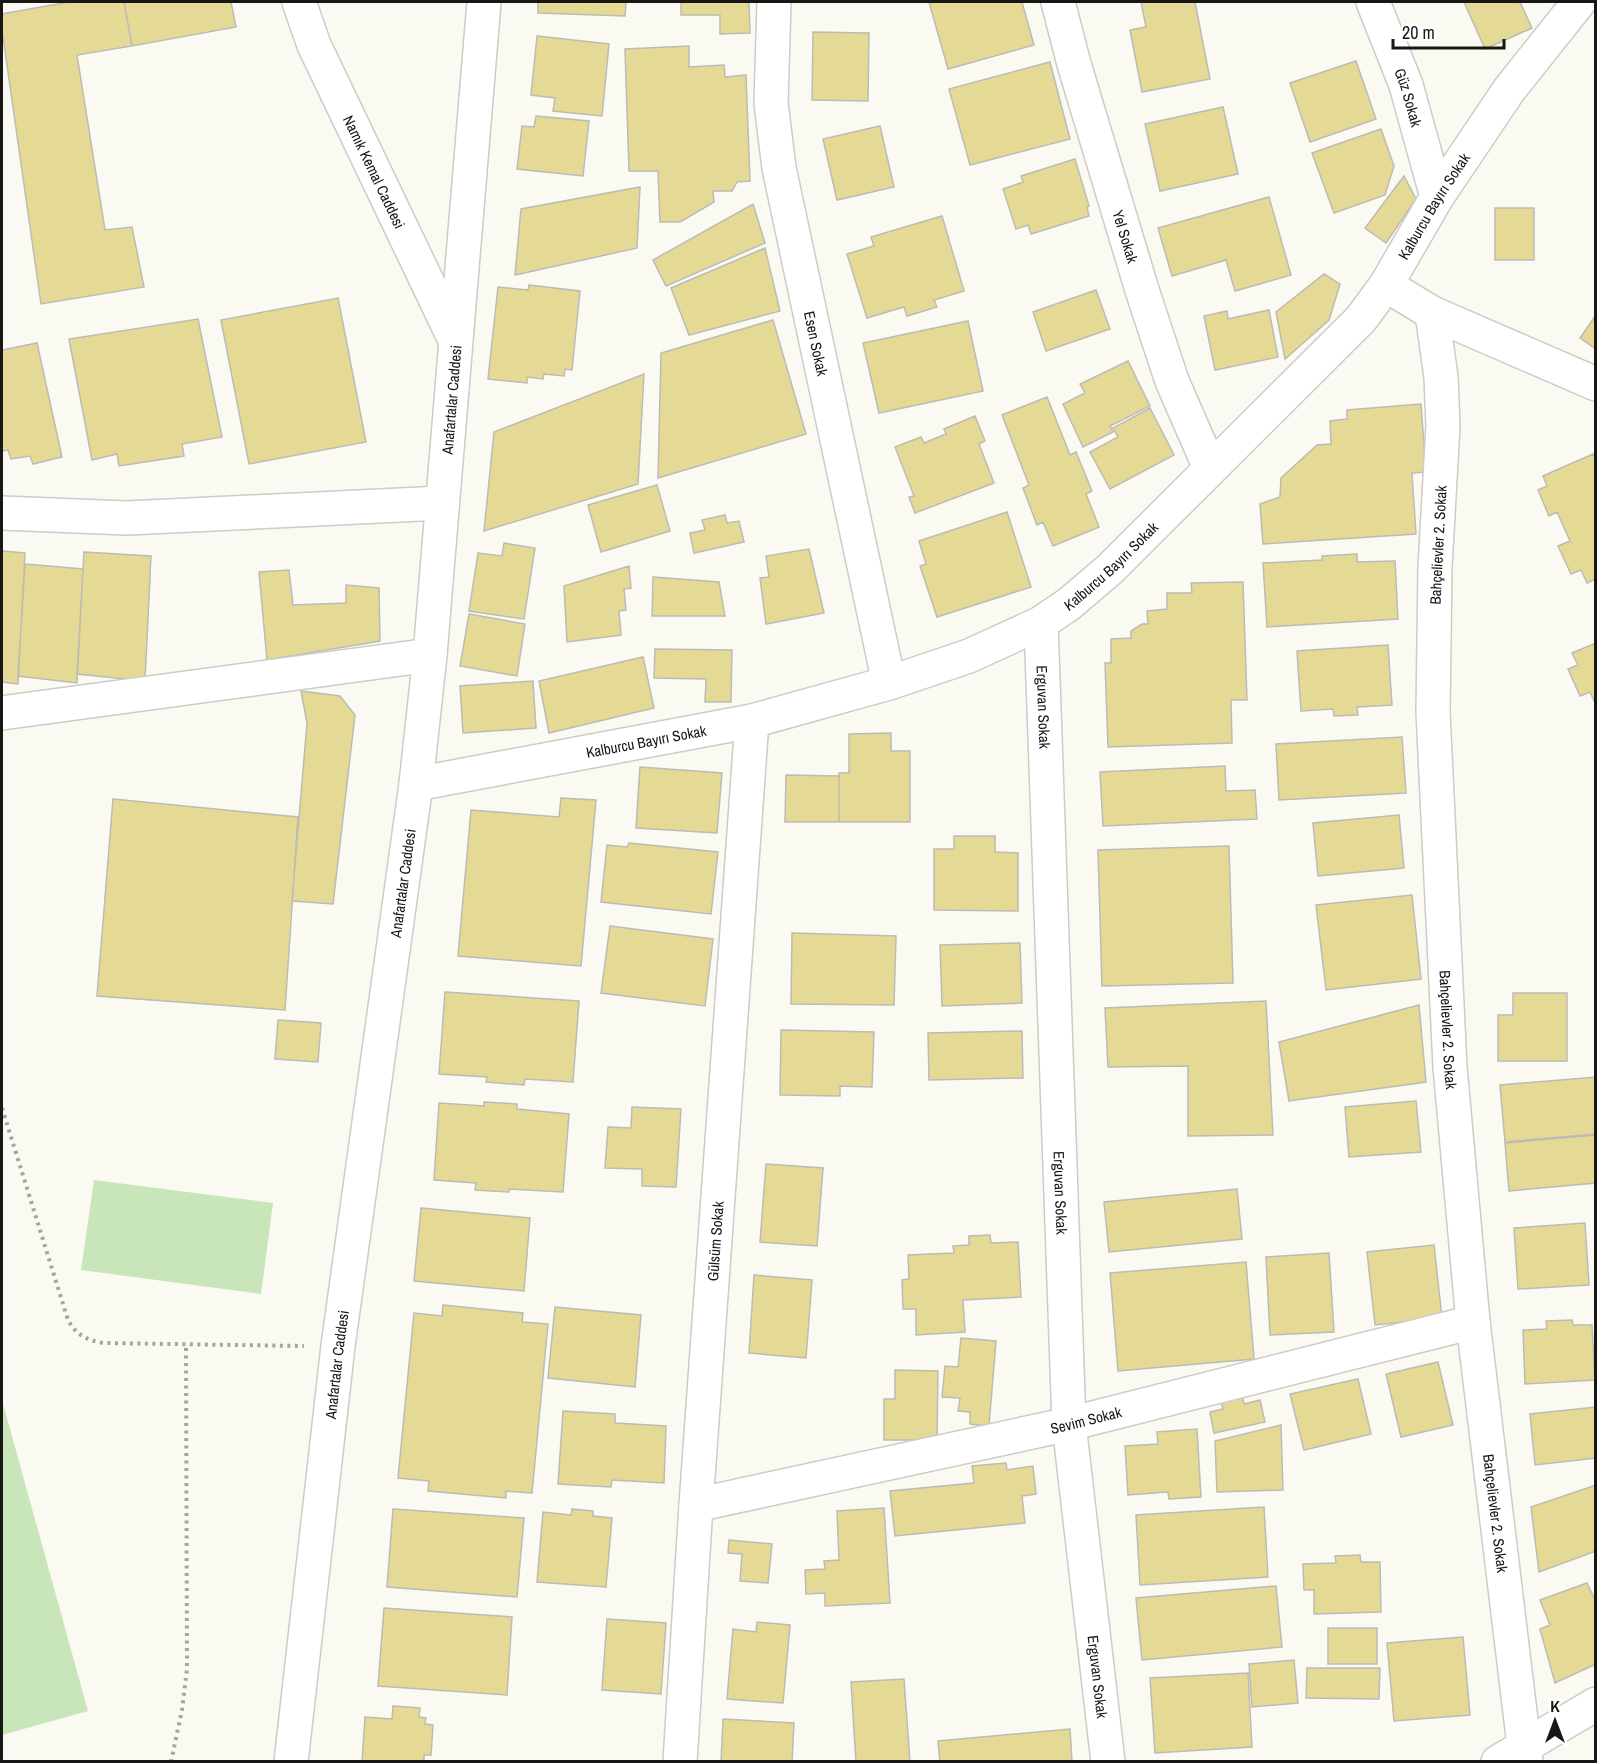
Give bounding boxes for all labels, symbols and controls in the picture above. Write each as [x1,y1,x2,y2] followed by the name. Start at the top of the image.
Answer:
[1393,12,1504,50] scale bar
[1402,20,1435,45] text: 20 m
[1390,65,1428,130] street label: Güz Sokak
[339,112,411,232] street label: Namık Kemal Caddesi
[1393,148,1475,263] street label: Kalburcu Bayırı Sokak
[1108,207,1144,266] street label: Yel Sokak
[799,309,834,379] street label: Esen Sokak
[436,344,466,456] street label: Anafartalar Caddesi
[1424,484,1452,605] street label: Bahçelievler 2. Sokak
[1059,516,1163,615] street label: Kalburcu Bayırı Sokak
[1032,665,1056,750] street label: Erguvan Sokak
[584,719,709,762] street label: Kalburcu Bayırı Sokak
[384,827,420,940] street label: Anafartalar Caddesi
[1435,970,1463,1091] street label: Bahçelievler 2. Sokak
[1049,1151,1073,1236] street label: Erguvan Sokak
[702,1200,728,1282] street label: Gülsüm Sokak
[319,1309,353,1421] street label: Anafartalar Caddesi
[1048,1400,1124,1438] street label: Sevim Sokak
[1478,1453,1514,1574] street label: Bahçelievler 2. Sokak
[1083,1634,1113,1720] street label: Erguvan Sokak
[1525,1691,1585,1751] north arrow
[1550,1695,1560,1717] text: K

